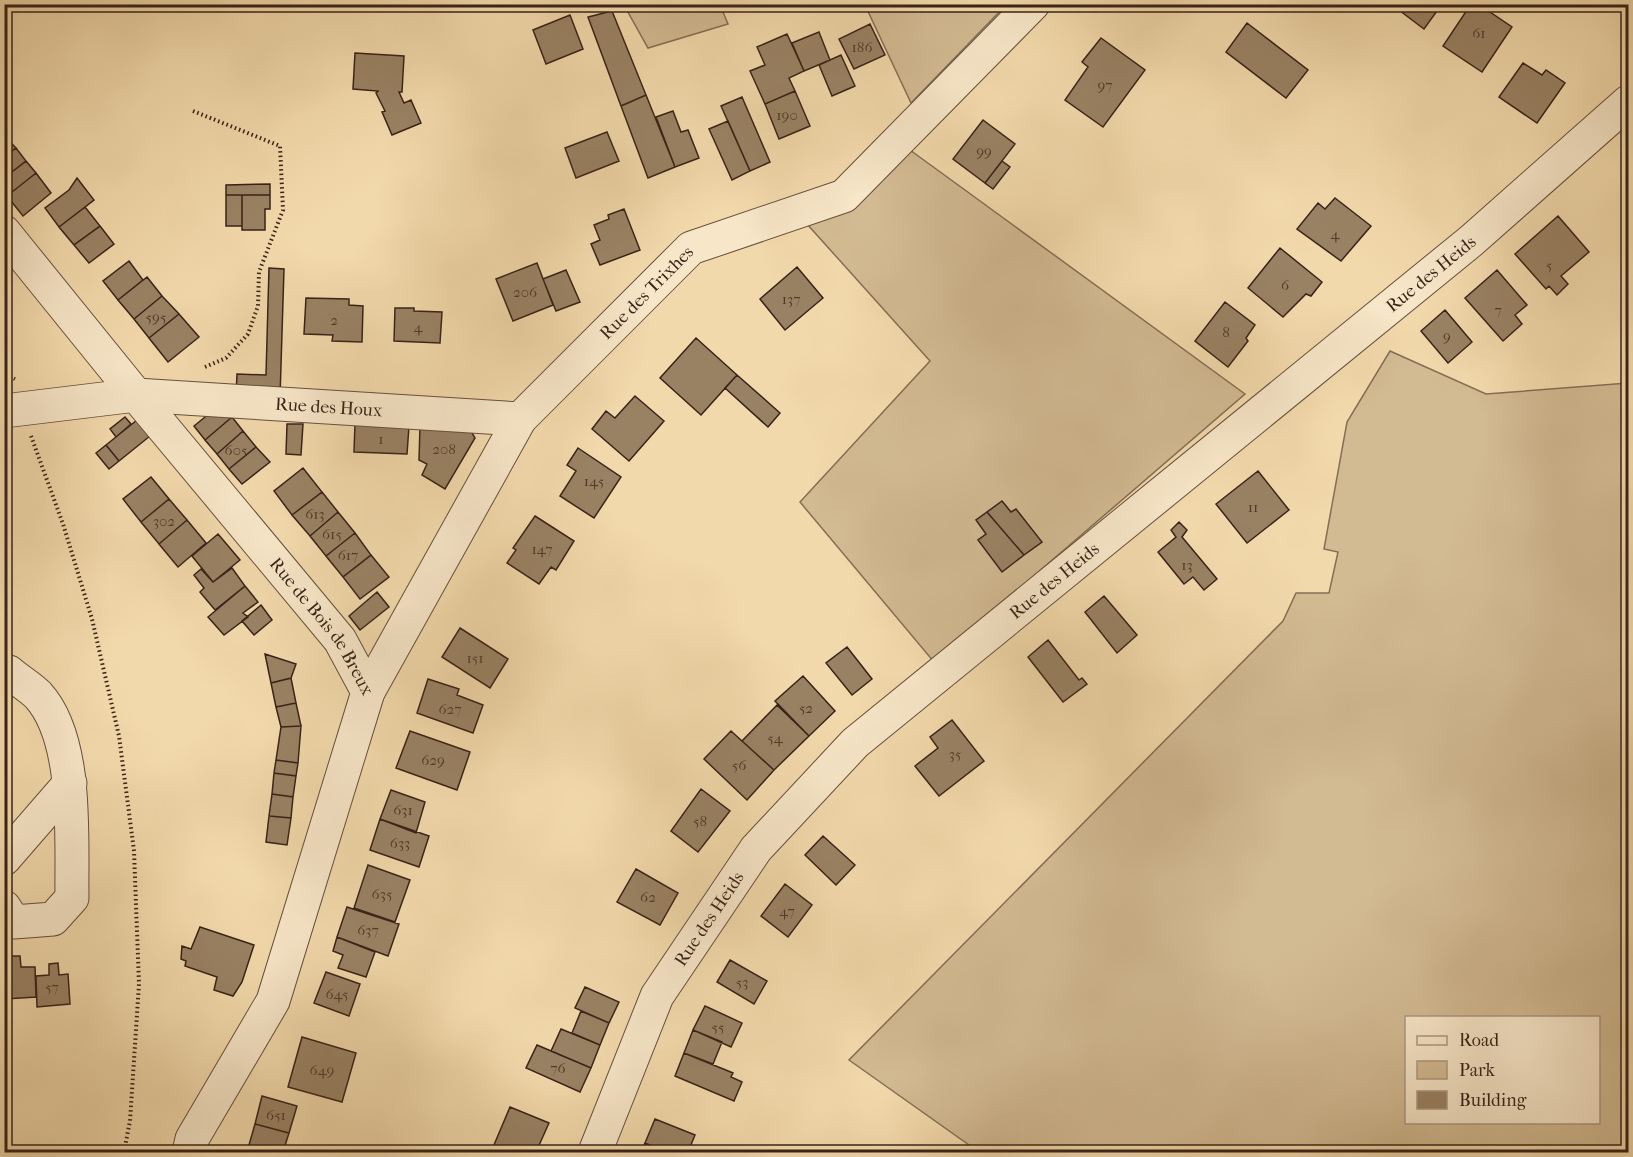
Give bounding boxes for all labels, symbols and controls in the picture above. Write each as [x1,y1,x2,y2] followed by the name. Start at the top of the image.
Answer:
[1472,24,1486,42] house number: 61
[851,38,873,56] house number: 186
[1097,76,1113,94] house number: 97
[776,106,798,124] house number: 190
[976,142,992,160] house number: 99
[1331,225,1341,243] house number: 4
[1382,231,1481,317] street label: Rue des Heids
[596,241,698,344] street label: Rue des Trixhes
[1546,256,1552,274] house number: 5
[1281,276,1290,294] house number: 6
[513,283,538,301] house number: 206
[782,290,800,308] house number: 137
[1494,301,1502,319] house number: 7
[146,308,166,326] house number: 595
[330,311,338,329] house number: 2
[414,318,424,336] house number: 4
[1222,323,1230,341] house number: 8
[1443,327,1451,345] house number: 9
[274,394,384,421] street label: Rue des Houx
[378,430,384,448] house number: 1
[432,440,456,458] house number: 208
[225,441,247,459] house number: 605
[584,472,604,490] house number: 145
[1248,498,1258,516] house number: 11
[305,505,325,523] house number: 613
[153,512,175,530] house number: 302
[322,525,342,543] house number: 615
[1005,538,1104,624] street label: Rue des Heids
[531,540,553,558] house number: 147
[338,546,358,564] house number: 617
[265,554,378,699] street label: Rue de Bois de Breux
[1181,556,1193,574] house number: 13
[466,649,484,667] house number: 151
[799,699,813,717] house number: 52
[438,700,462,718] house number: 627
[767,729,784,747] house number: 54
[949,745,961,763] house number: 35
[421,751,445,769] house number: 629
[732,756,747,774] house number: 56
[393,801,413,819] house number: 631
[693,812,707,830] house number: 58
[390,834,410,852] house number: 633
[670,867,749,970] street label: Rue des Heids
[372,885,392,903] house number: 635
[640,888,656,906] house number: 62
[779,902,795,920] house number: 47
[357,921,379,939] house number: 637
[736,973,748,991] house number: 53
[45,978,59,996] house number: 57
[325,985,349,1003] house number: 645
[1405,1016,1600,1124] legend
[712,1018,724,1036] house number: 55
[1459,1030,1499,1051] text: Road
[550,1059,567,1077] house number: 76
[1459,1060,1496,1081] text: Park
[310,1061,335,1079] house number: 649
[1459,1090,1527,1111] text: Building
[266,1106,286,1124] house number: 651

